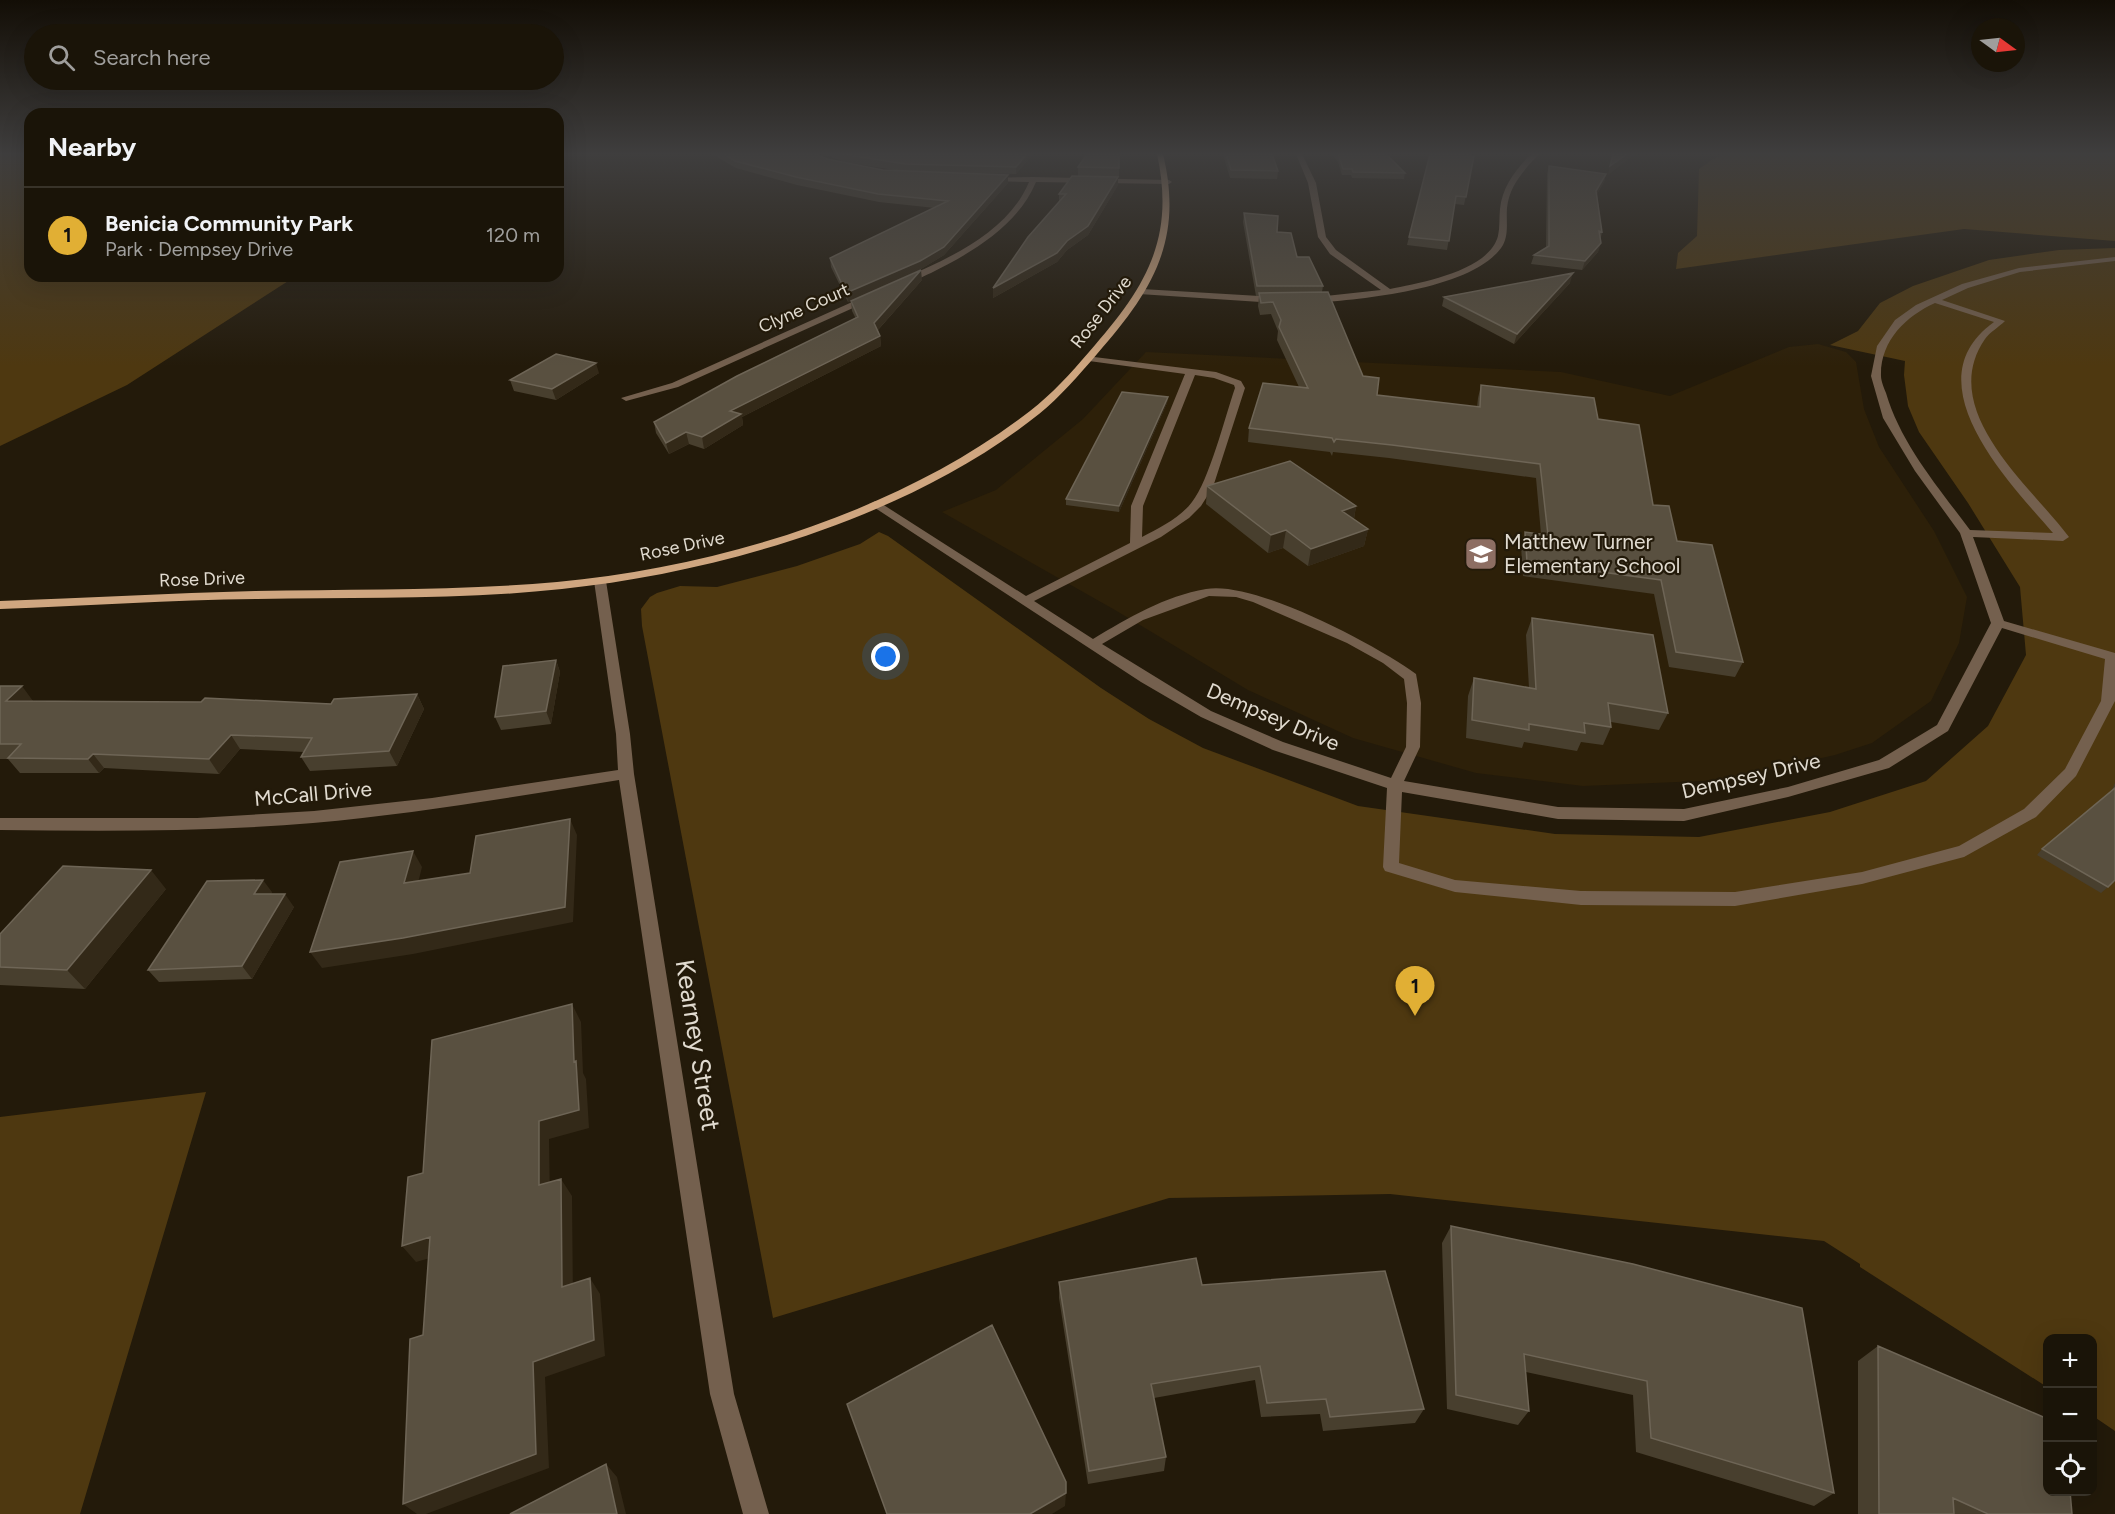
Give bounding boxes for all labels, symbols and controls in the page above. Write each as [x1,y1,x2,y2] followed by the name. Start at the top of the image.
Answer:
[1971,18,2025,72] north arrow
[24,24,564,90] search box
[45,41,78,74] icon: search
[93,44,211,71] text: Search here
[48,131,136,163] text: Nearby
[105,210,353,237] text: Benicia Community Park
[63,223,72,247] text: 1
[486,223,540,247] text: 120 m
[105,237,293,261] text: Park · Dempsey Drive
[1066,271,1136,353] street label: Rose Drive
[755,278,853,338] street label: Clyne Court
[638,526,727,566] street label: Rose Drive
[1504,529,1680,578] place label: Matthew Turner Elementary School
[1463,536,1499,572] school or university icon: Matthew Turner Elementary School
[159,567,246,591] street label: Rose Drive
[871,642,900,671] your location
[1203,677,1343,756] street label: Dempsey Drive
[1679,747,1823,804] street label: Dempsey Drive
[253,776,373,811] street label: McCall Drive
[669,957,727,1133] street label: Kearney Street
[1396,966,1434,1016] pin: 1
[2043,1334,2097,1496] map controls
[2043,1334,2097,1388] button: +
[2043,1388,2097,1442] button: −
[2043,1442,2097,1496] button: locate

